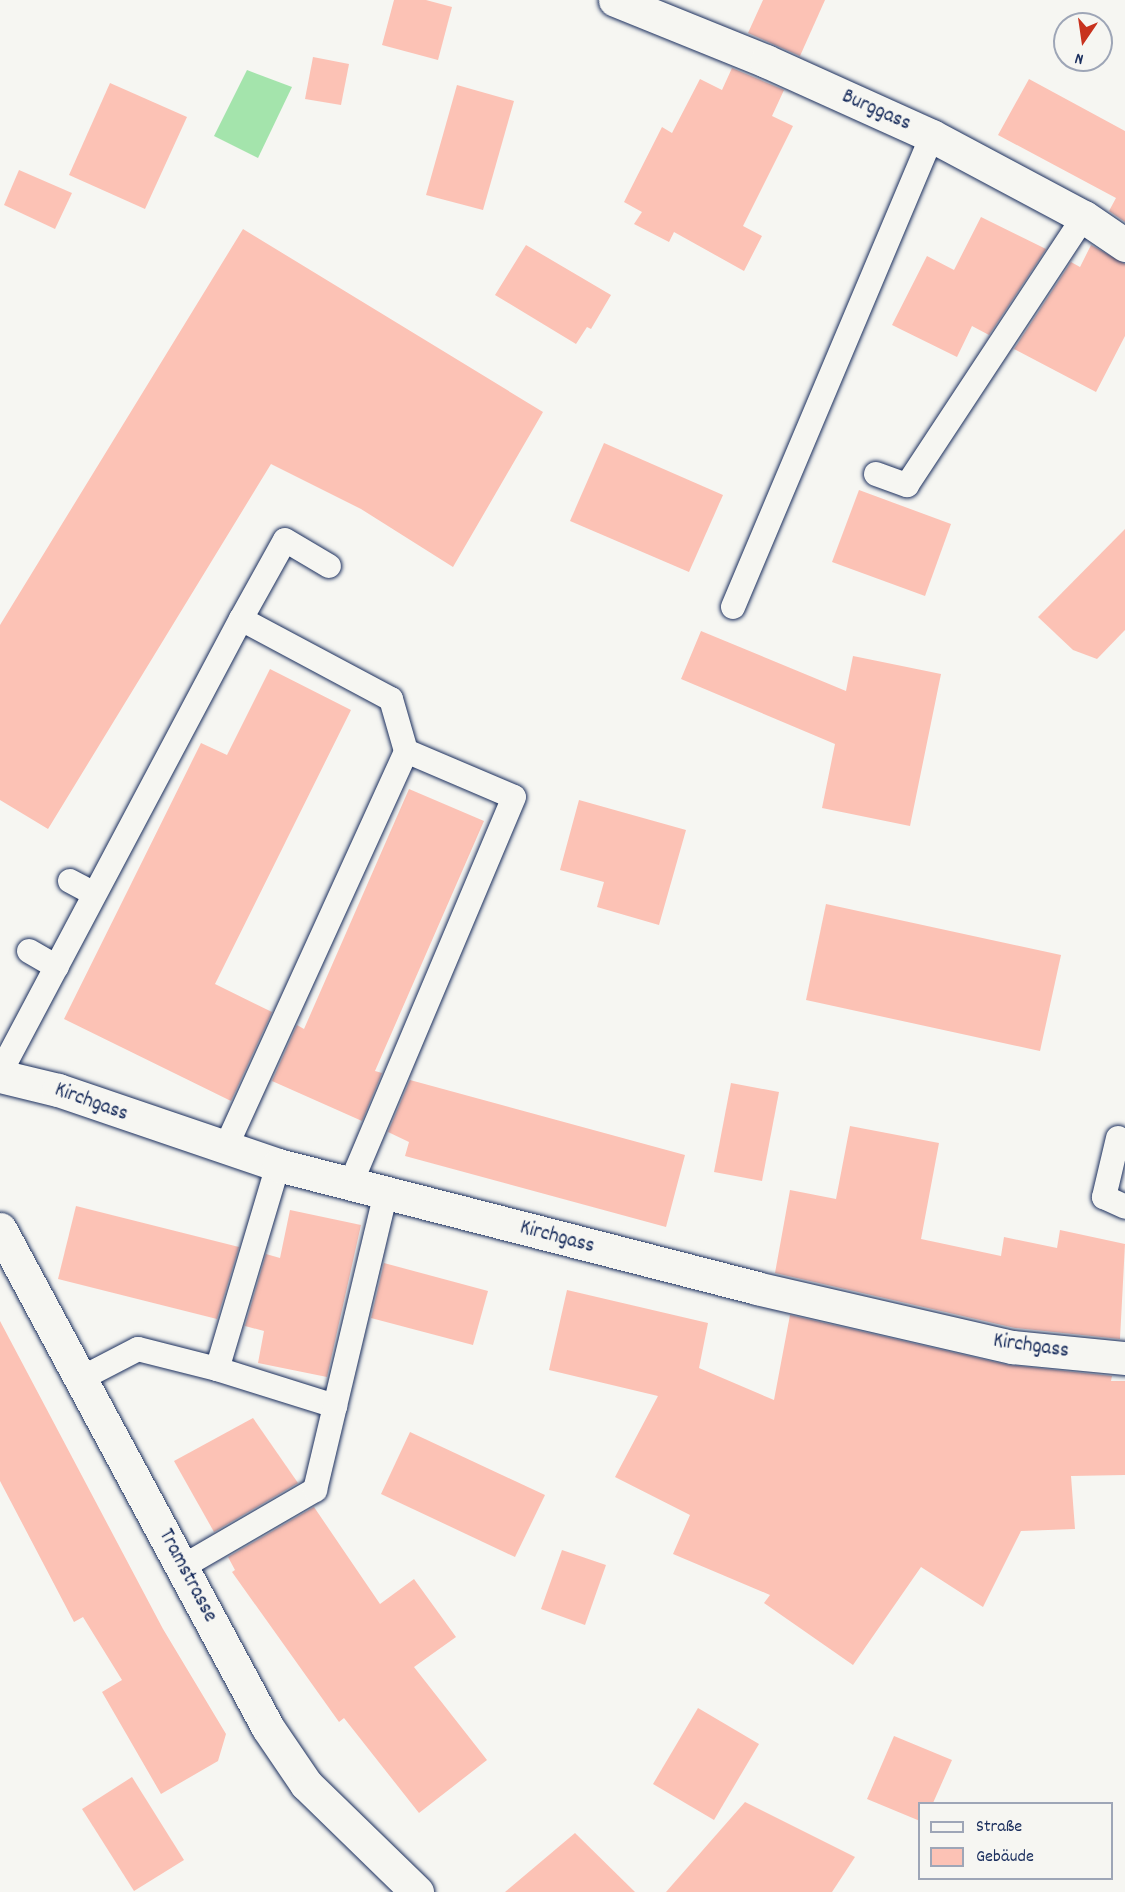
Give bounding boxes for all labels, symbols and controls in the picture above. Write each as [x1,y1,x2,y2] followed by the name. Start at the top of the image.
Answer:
[1053,12,1113,72] north arrow
[1073,46,1086,70] text: N
[838,85,914,137] street label: Burggass
[51,1078,131,1128] street label: Kirchgass
[517,1216,597,1260] street label: Kirchgass
[992,1329,1070,1365] street label: Kirchgass
[152,1525,222,1627] street label: Tramstrasse
[918,1802,1113,1880] legend
[976,1815,1022,1840] text: Straße
[976,1845,1034,1870] text: Gebäude

